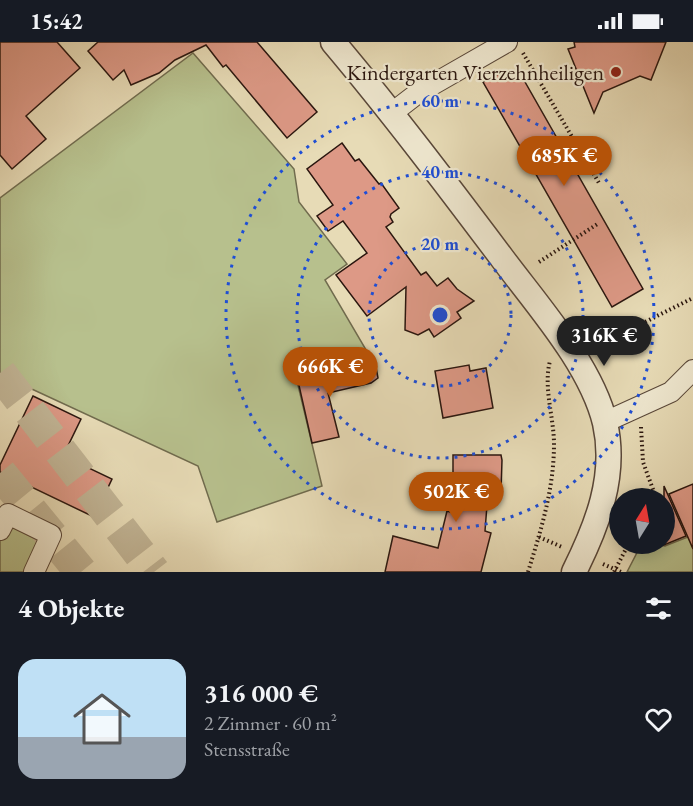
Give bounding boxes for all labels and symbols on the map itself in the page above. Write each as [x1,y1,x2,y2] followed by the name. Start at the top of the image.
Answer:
[347,58,604,87] place label: Kindergarten Vierzehnheiligen
[609,65,623,79] marker: Kindergarten Vierzehnheiligen
[421,89,459,112] text: 60 m
[515,136,613,187] pin: 685K €
[421,160,459,183] text: 40 m
[421,232,459,255] text: 20 m
[430,305,450,325] centre of rings
[555,316,653,367] pin: 316K €
[281,347,379,398] pin: 666K €
[407,472,505,523] pin: 502K €
[609,488,675,554] north arrow

